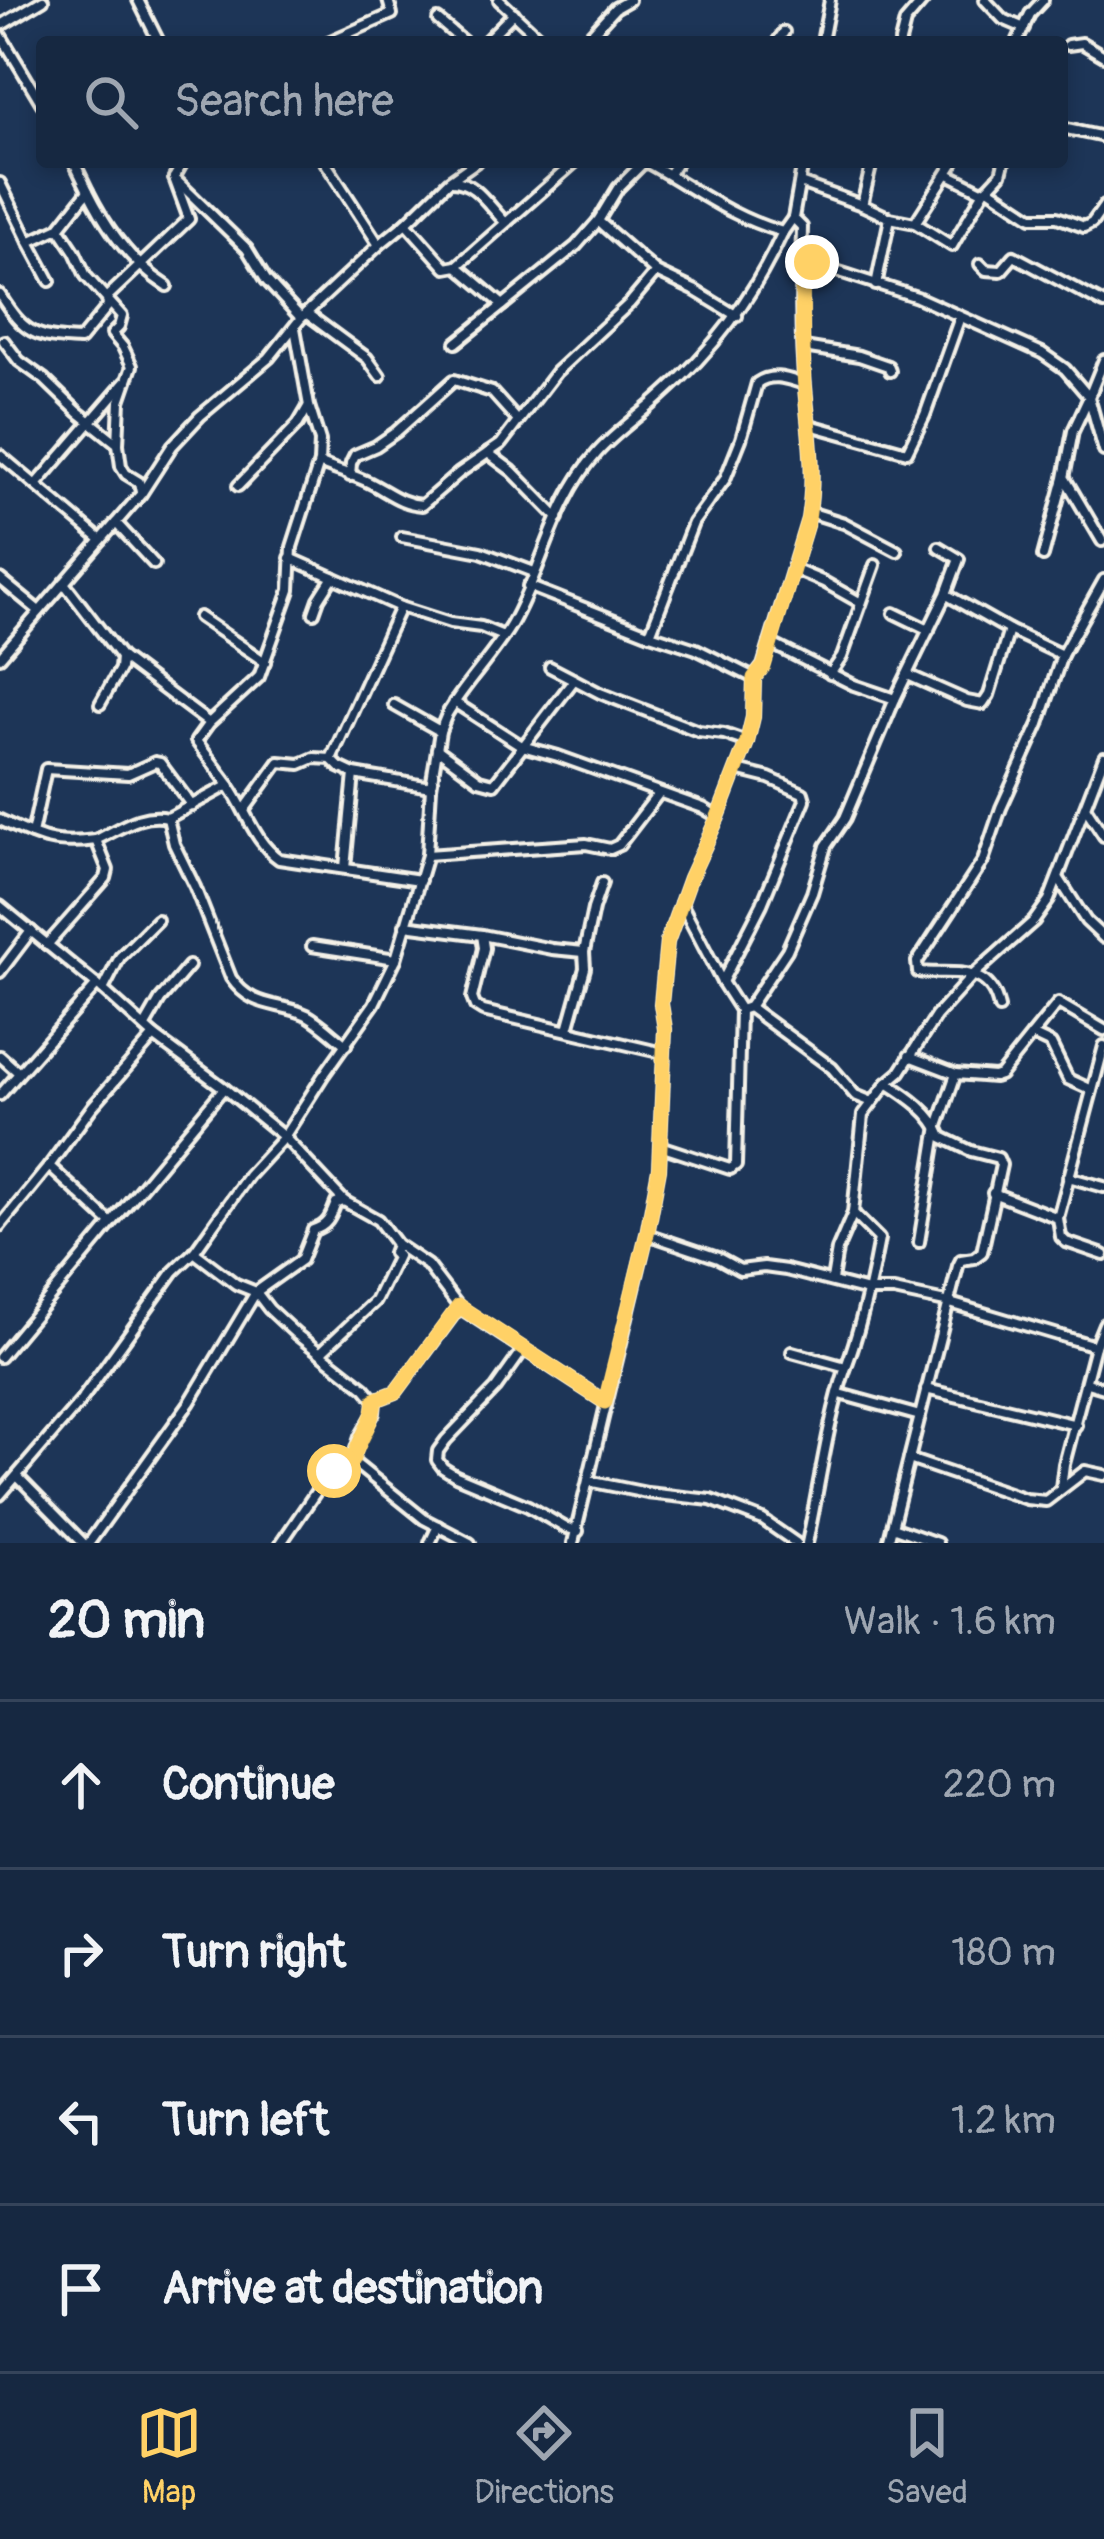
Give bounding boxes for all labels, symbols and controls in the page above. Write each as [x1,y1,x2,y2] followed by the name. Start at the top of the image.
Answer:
[36,36,1068,168] search box
[78,69,144,135] icon: search
[174,74,394,130] text: Search here
[785,235,839,289] route end
[307,1444,361,1498] route start
[48,1589,205,1653] text: 20 min
[844,1597,1056,1646] text: Walk · 1.6 km
[48,1752,114,1818] icon: ahead
[162,1757,335,1813] text: Continue
[943,1760,1056,1809] text: 220 m
[48,1920,114,1986] icon: right
[162,1925,346,1981] text: Turn right
[951,1928,1056,1977] text: 180 m
[48,2088,114,2154] icon: left
[162,2093,329,2149] text: Turn left
[951,2096,1056,2145] text: 1.2 km
[48,2256,114,2322] icon: arrive
[162,2261,543,2317] text: Arrive at destination
[136,2400,202,2513] tab: Map
[474,2400,614,2513] tab: Directions
[886,2400,968,2513] tab: Saved

